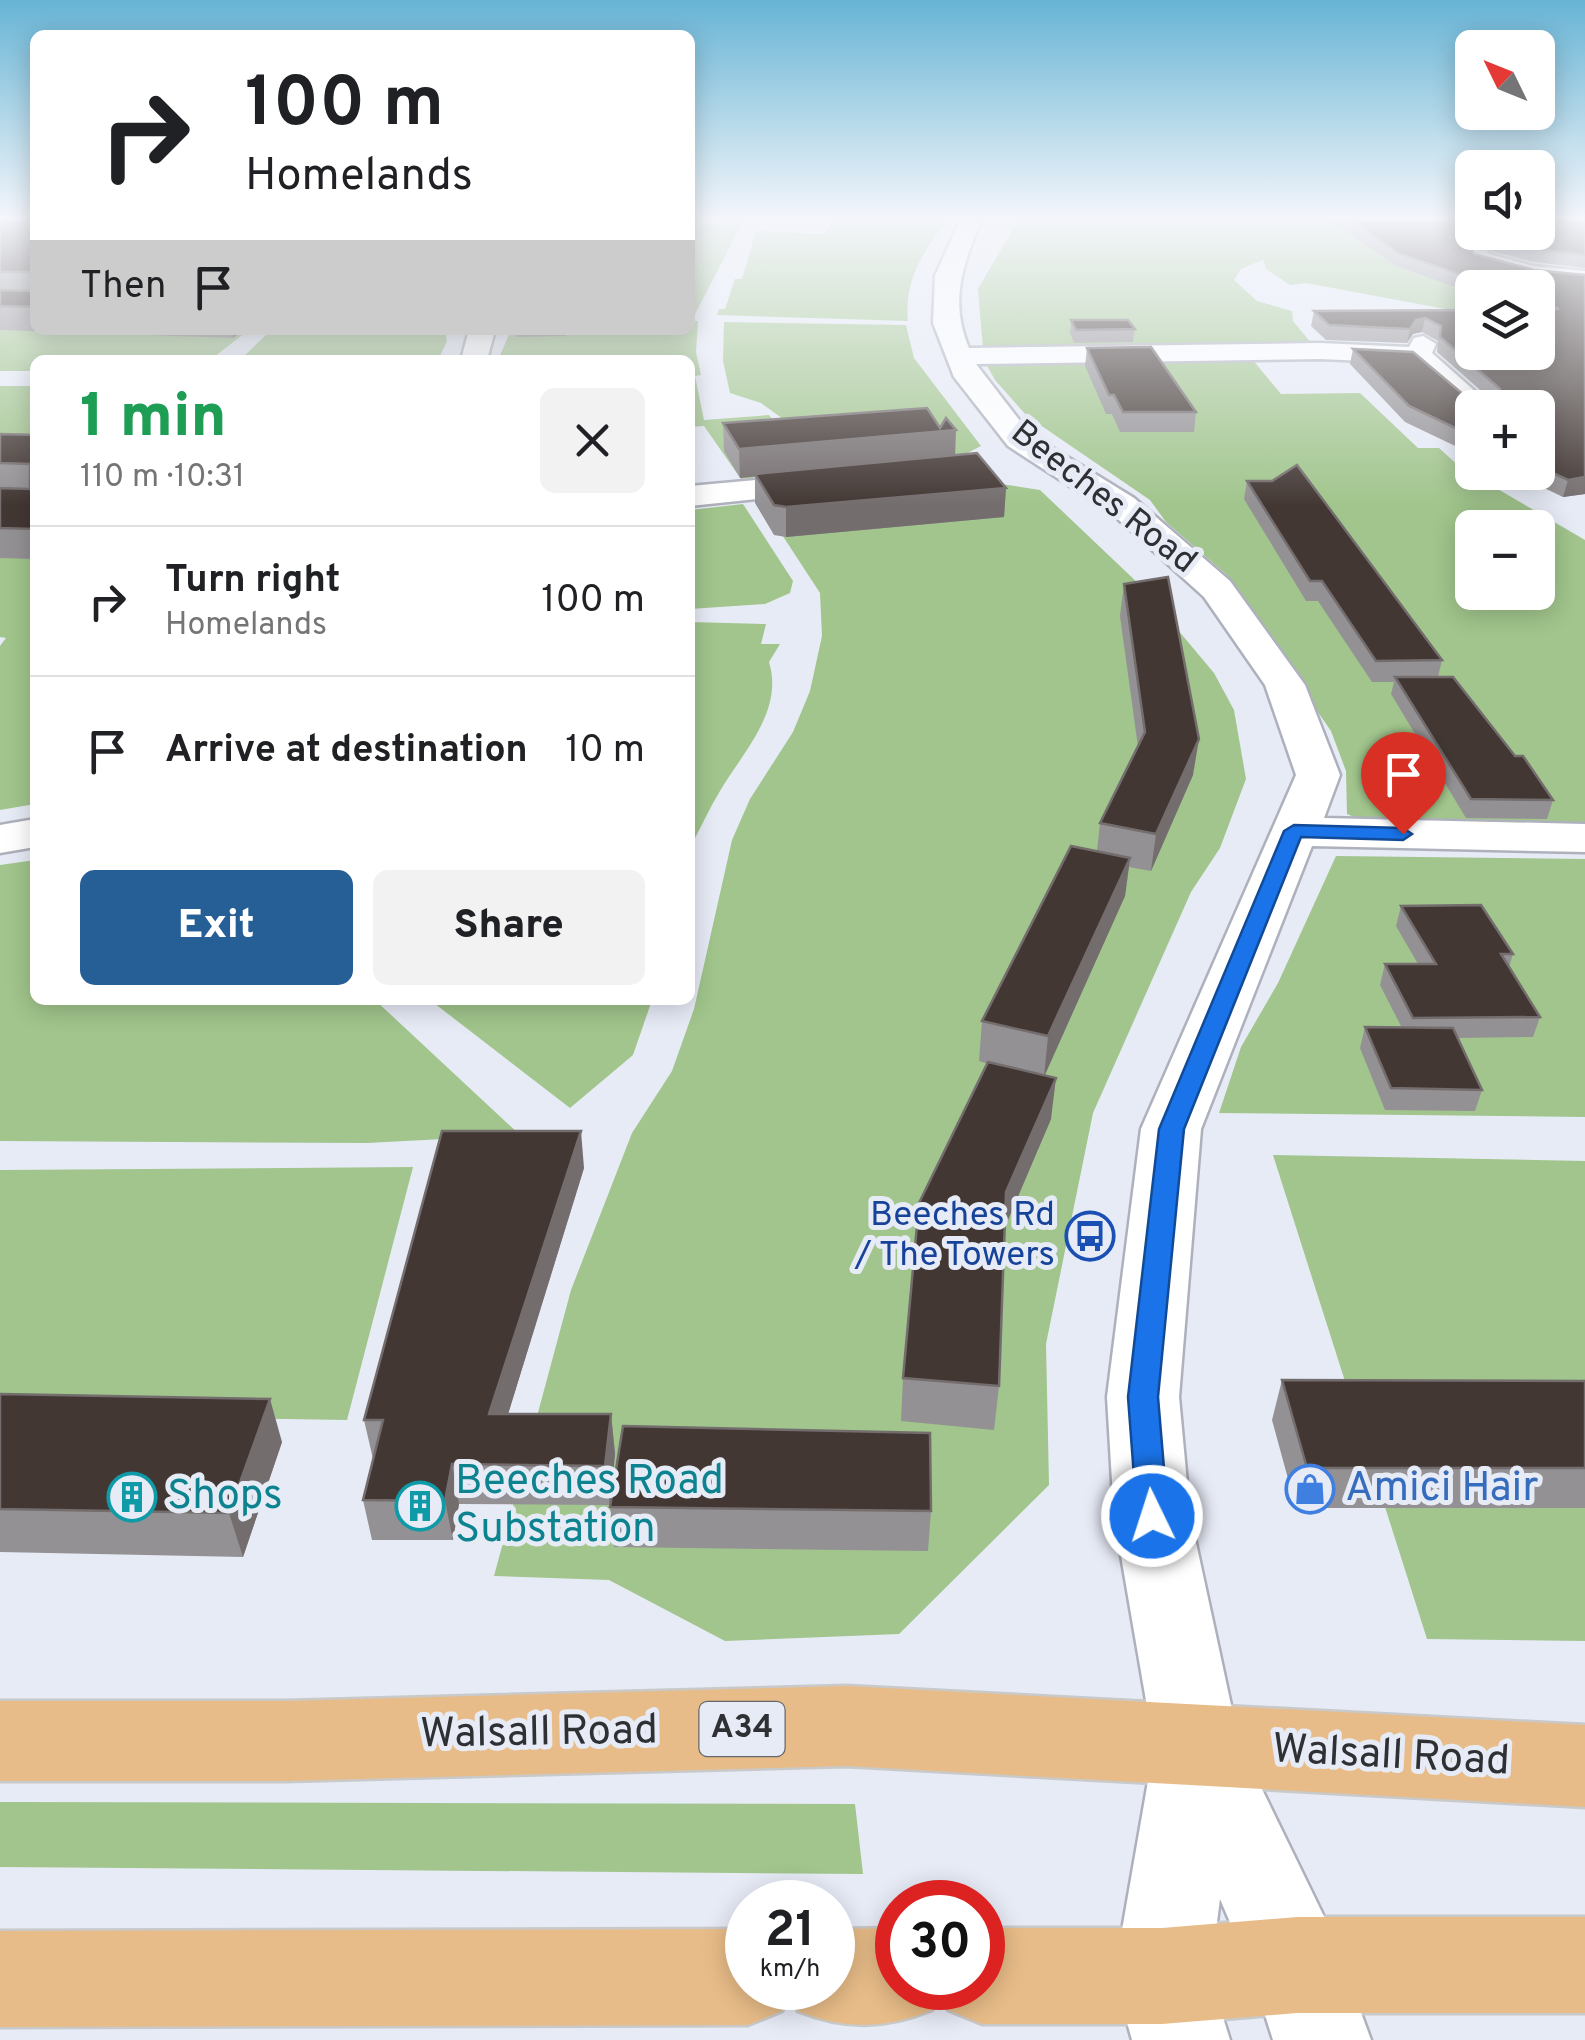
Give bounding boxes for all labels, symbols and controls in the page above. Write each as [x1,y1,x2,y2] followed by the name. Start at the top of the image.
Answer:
[1455,30,1555,130] north arrow
[1455,30,1555,610] map controls
[245,62,444,151] text: 100 m
[80,70,210,200] icon: right
[245,149,473,206] text: Homelands
[1455,150,1555,250] button: sound
[186,260,241,315] icon: arrive
[80,263,166,312] text: Then
[1455,270,1555,370] button: layers
[80,382,227,458] text: 1 min
[540,388,645,493] button: close
[1455,390,1555,490] button: +
[1001,412,1205,584] street label: Beeches Road
[80,458,245,498] text: 110 m · 10:31
[1455,510,1555,610] button: −
[165,557,340,606] text: Turn right
[80,574,135,629] icon: right
[541,577,645,626] text: 100 m
[165,606,327,646] text: Homelands
[80,724,135,779] icon: arrive
[165,727,528,776] text: Arrive at destination
[565,727,645,776] text: 10 m
[1361,732,1446,835] pin
[1376,747,1431,802] icon: arrive
[80,870,353,985] button: Exit
[373,870,645,985] button: Share
[854,1194,1055,1278] place label: Beeches Rd / The Towers
[1064,1210,1116,1262] bus stop icon: Beeches Rd / The Towers
[455,1456,724,1557] place label: Beeches Road Substation
[1284,1463,1336,1515] shop icon: Amici Hair
[1345,1463,1539,1516] place label: Amici Hair
[1100,1464,1204,1568] position arrow
[106,1471,158,1523] building icon: Shops
[167,1471,283,1524] place label: Shops
[394,1480,446,1532] building icon: Beeches Road Substation
[700,1702,784,1756] road number: A34
[420,1705,658,1763] street label: Walsall Road
[1271,1724,1511,1790] street label: Walsall Road
[875,1880,1005,2010] speed limit sign: 30
[765,1901,815,1964] text: 21
[760,1954,820,1986] text: km/h

